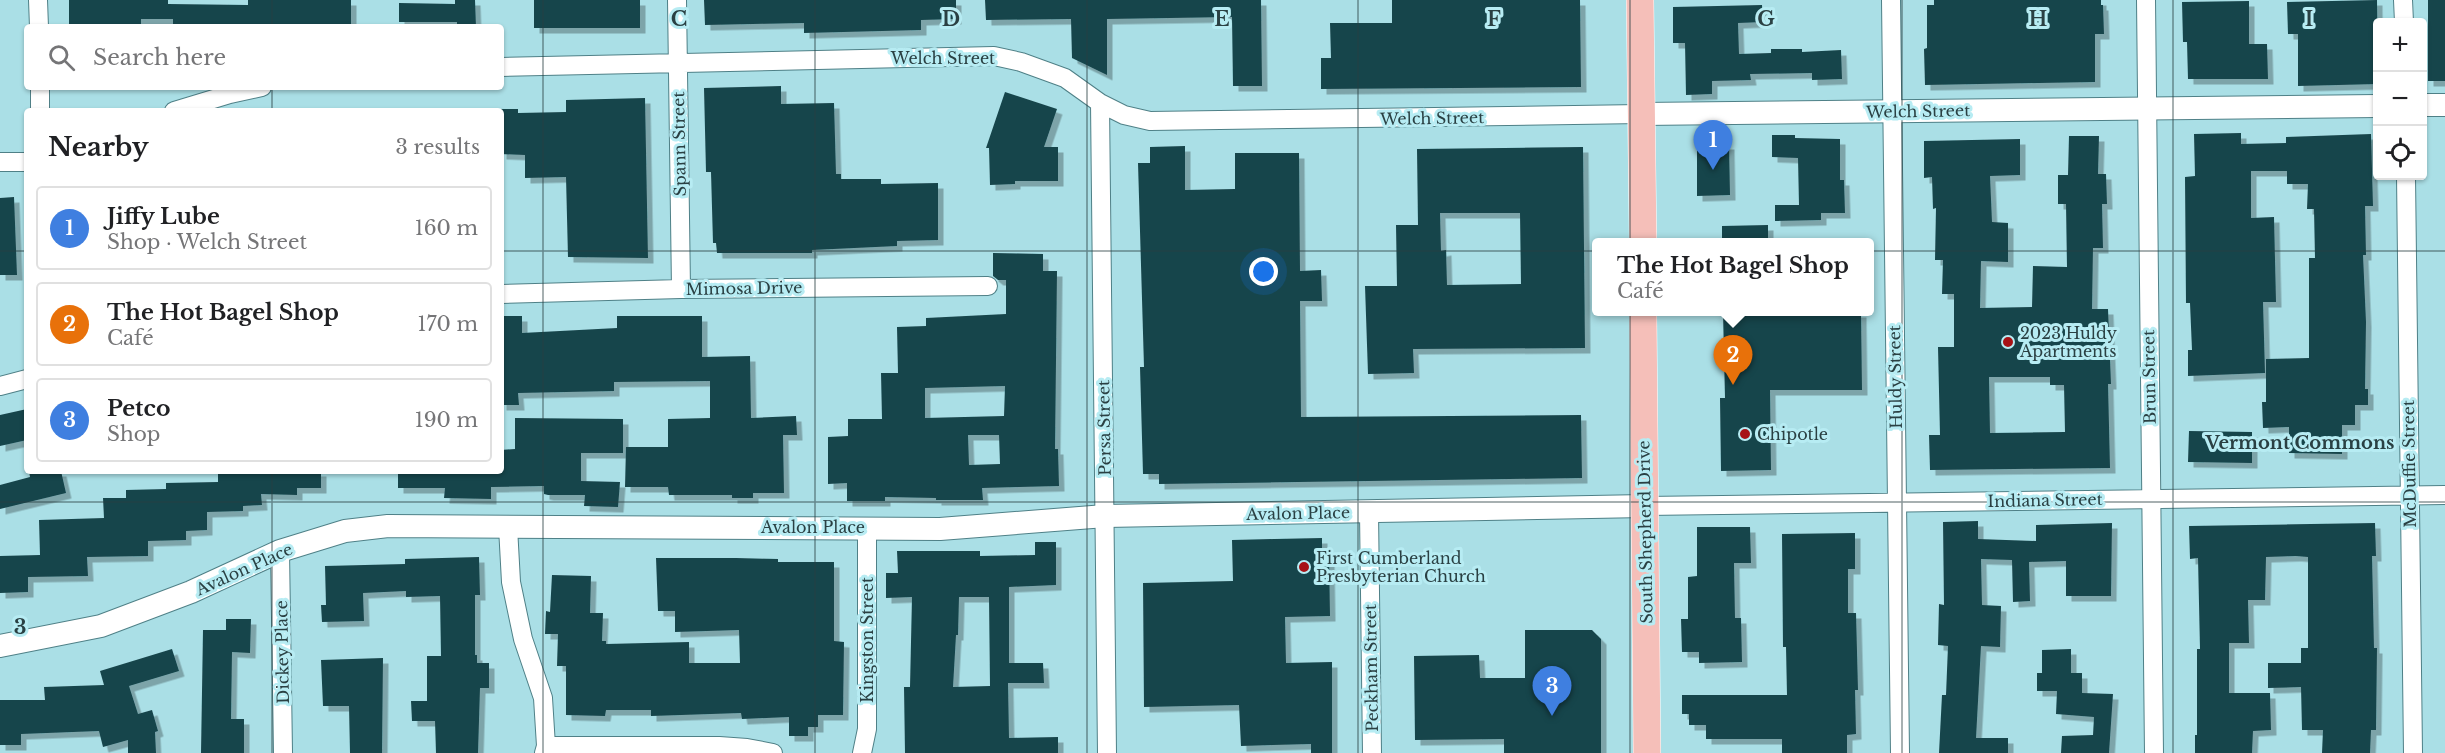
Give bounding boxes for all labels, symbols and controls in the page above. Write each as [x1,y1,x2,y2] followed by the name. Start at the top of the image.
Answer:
[671,7,687,31] text: C
[942,7,960,31] text: D
[1214,7,1230,31] text: E
[1487,7,1501,31] text: F
[1757,7,1775,31] text: G
[2029,7,2048,31] text: H
[2305,7,2313,31] text: I
[2373,18,2427,180] map controls
[2373,18,2427,72] button: +
[24,24,504,90] search box
[45,41,78,74] icon: search
[93,44,226,71] text: Search here
[890,48,995,68] street label: Welch Street
[2373,72,2427,126] button: −
[668,91,690,197] street label: Spann Street
[1865,100,1970,122] street label: Welch Street
[1379,107,1484,129] street label: Welch Street
[1694,120,1732,170] pin: 1
[2373,126,2427,180] button: locate
[48,131,149,163] text: Nearby
[396,135,480,159] text: 3 results
[107,203,220,230] text: Jiffy Lube
[65,216,74,240] text: 1
[415,216,478,240] text: 160 m
[107,230,307,254] text: Shop · Welch Street
[1592,238,1874,316] popup
[1617,252,1849,279] text: The Hot Bagel Shop
[1249,257,1278,286] your location
[685,277,803,299] street label: Mimosa Drive
[1617,279,1664,303] text: Café
[107,299,339,326] text: The Hot Bagel Shop
[63,312,76,336] text: 2
[418,312,478,336] text: 170 m
[2019,323,2118,361] place label: 2023 Huldy Apartments
[1884,325,1906,429] street label: Huldy Street
[107,326,154,350] text: Café
[2138,330,2160,424] street label: Brun Street
[2001,335,2015,349] marker: 2023 Huldy Apartments
[1714,336,1752,385] pin: 2
[1093,380,1115,476] street label: Persa Street
[107,395,170,422] text: Petco
[2398,400,2420,528] street label: McDuffie Street
[63,408,76,432] text: 3
[415,408,478,432] text: 190 m
[107,422,160,446] text: Shop
[1757,424,1828,444] place label: Chipotle
[1738,427,1752,441] marker: Chipotle
[2205,432,2394,454] district label: Vermont Commons
[1633,440,1657,624] street label: South Shepherd Drive
[1987,489,2103,511] street label: Indiana Street
[1245,502,1350,524] street label: Avalon Place
[760,517,865,537] street label: Avalon Place
[192,539,296,600] street label: Avalon Place
[1316,548,1486,586] place label: First Cumberland Presbyterian Church
[1297,560,1311,574] marker: First Cumberland Presbyterian Church
[857,577,877,703] street label: Kingston Street
[271,600,293,704] street label: Dickey Place
[1360,604,1382,732] street label: Peckham Street
[14,615,26,639] text: 3
[1532,666,1572,716] pin: 3

